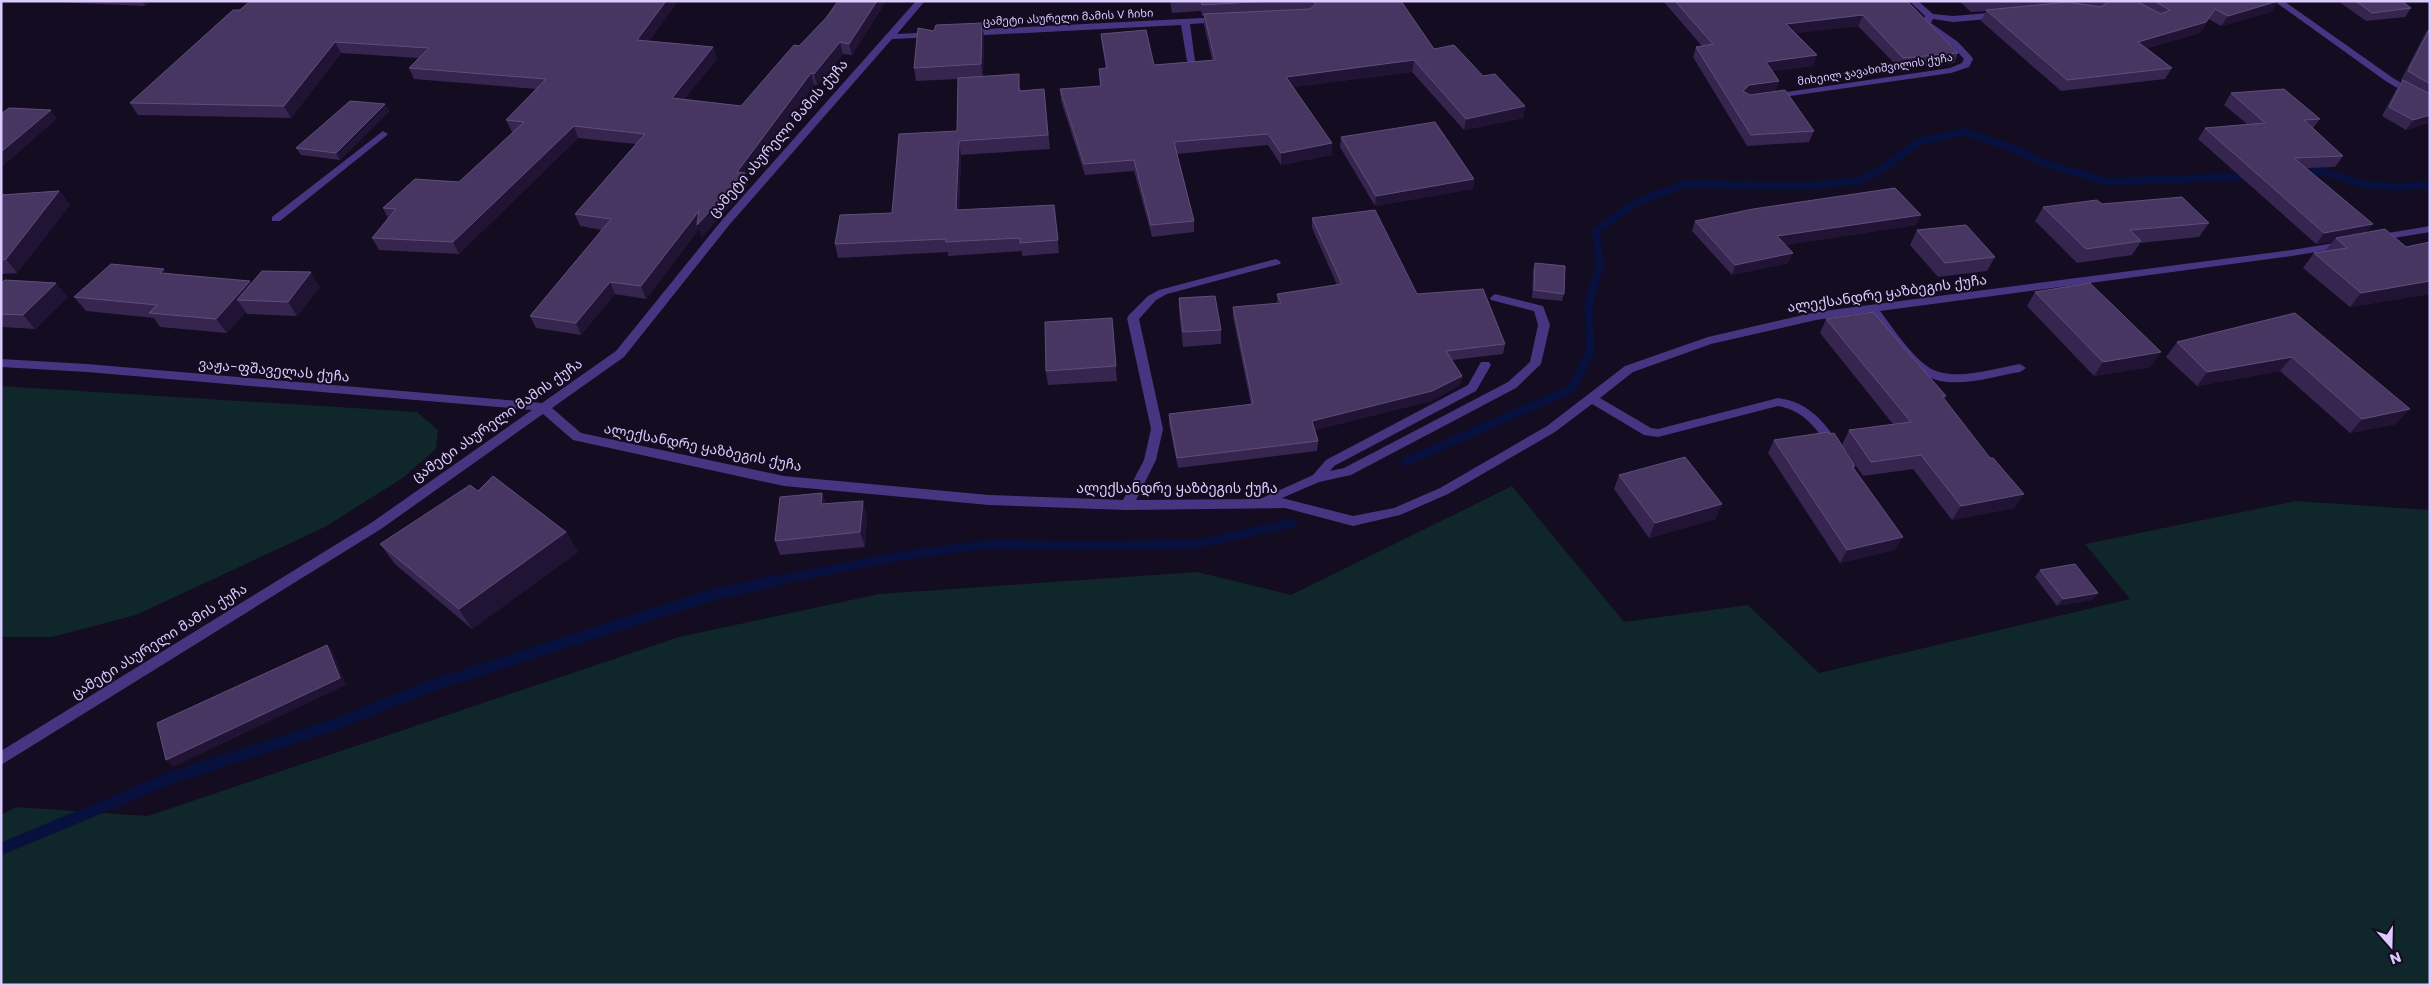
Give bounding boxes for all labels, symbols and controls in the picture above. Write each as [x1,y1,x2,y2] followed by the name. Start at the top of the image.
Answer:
[982,5,1154,29] street label: ცამეტი ასურელი მამის V ჩიხი
[1796,49,1954,89] street label: მიხეილ ჯავახიშვილის ქუჩა
[704,55,852,221] street label: ცამეტი ასურელი მამის ქუჩა
[1786,269,1988,317] street label: ალექსანდრე ყაზბეგის ქუჩა
[198,353,350,387] street label: ვაჟა-ფშაველას ქუჩა
[408,353,586,487] street label: ცამეტი ასურელი მამის ქუჩა
[602,418,804,476] street label: ალექსანდრე ყაზბეგის ქუჩა
[1076,478,1278,498] street label: ალექსანდრე ყაზბეგის ქუჩა
[67,579,251,703] street label: ცამეტი ასურელი მამის ქუჩა
[2366,921,2416,971] north arrow
[2387,947,2404,969] text: N

